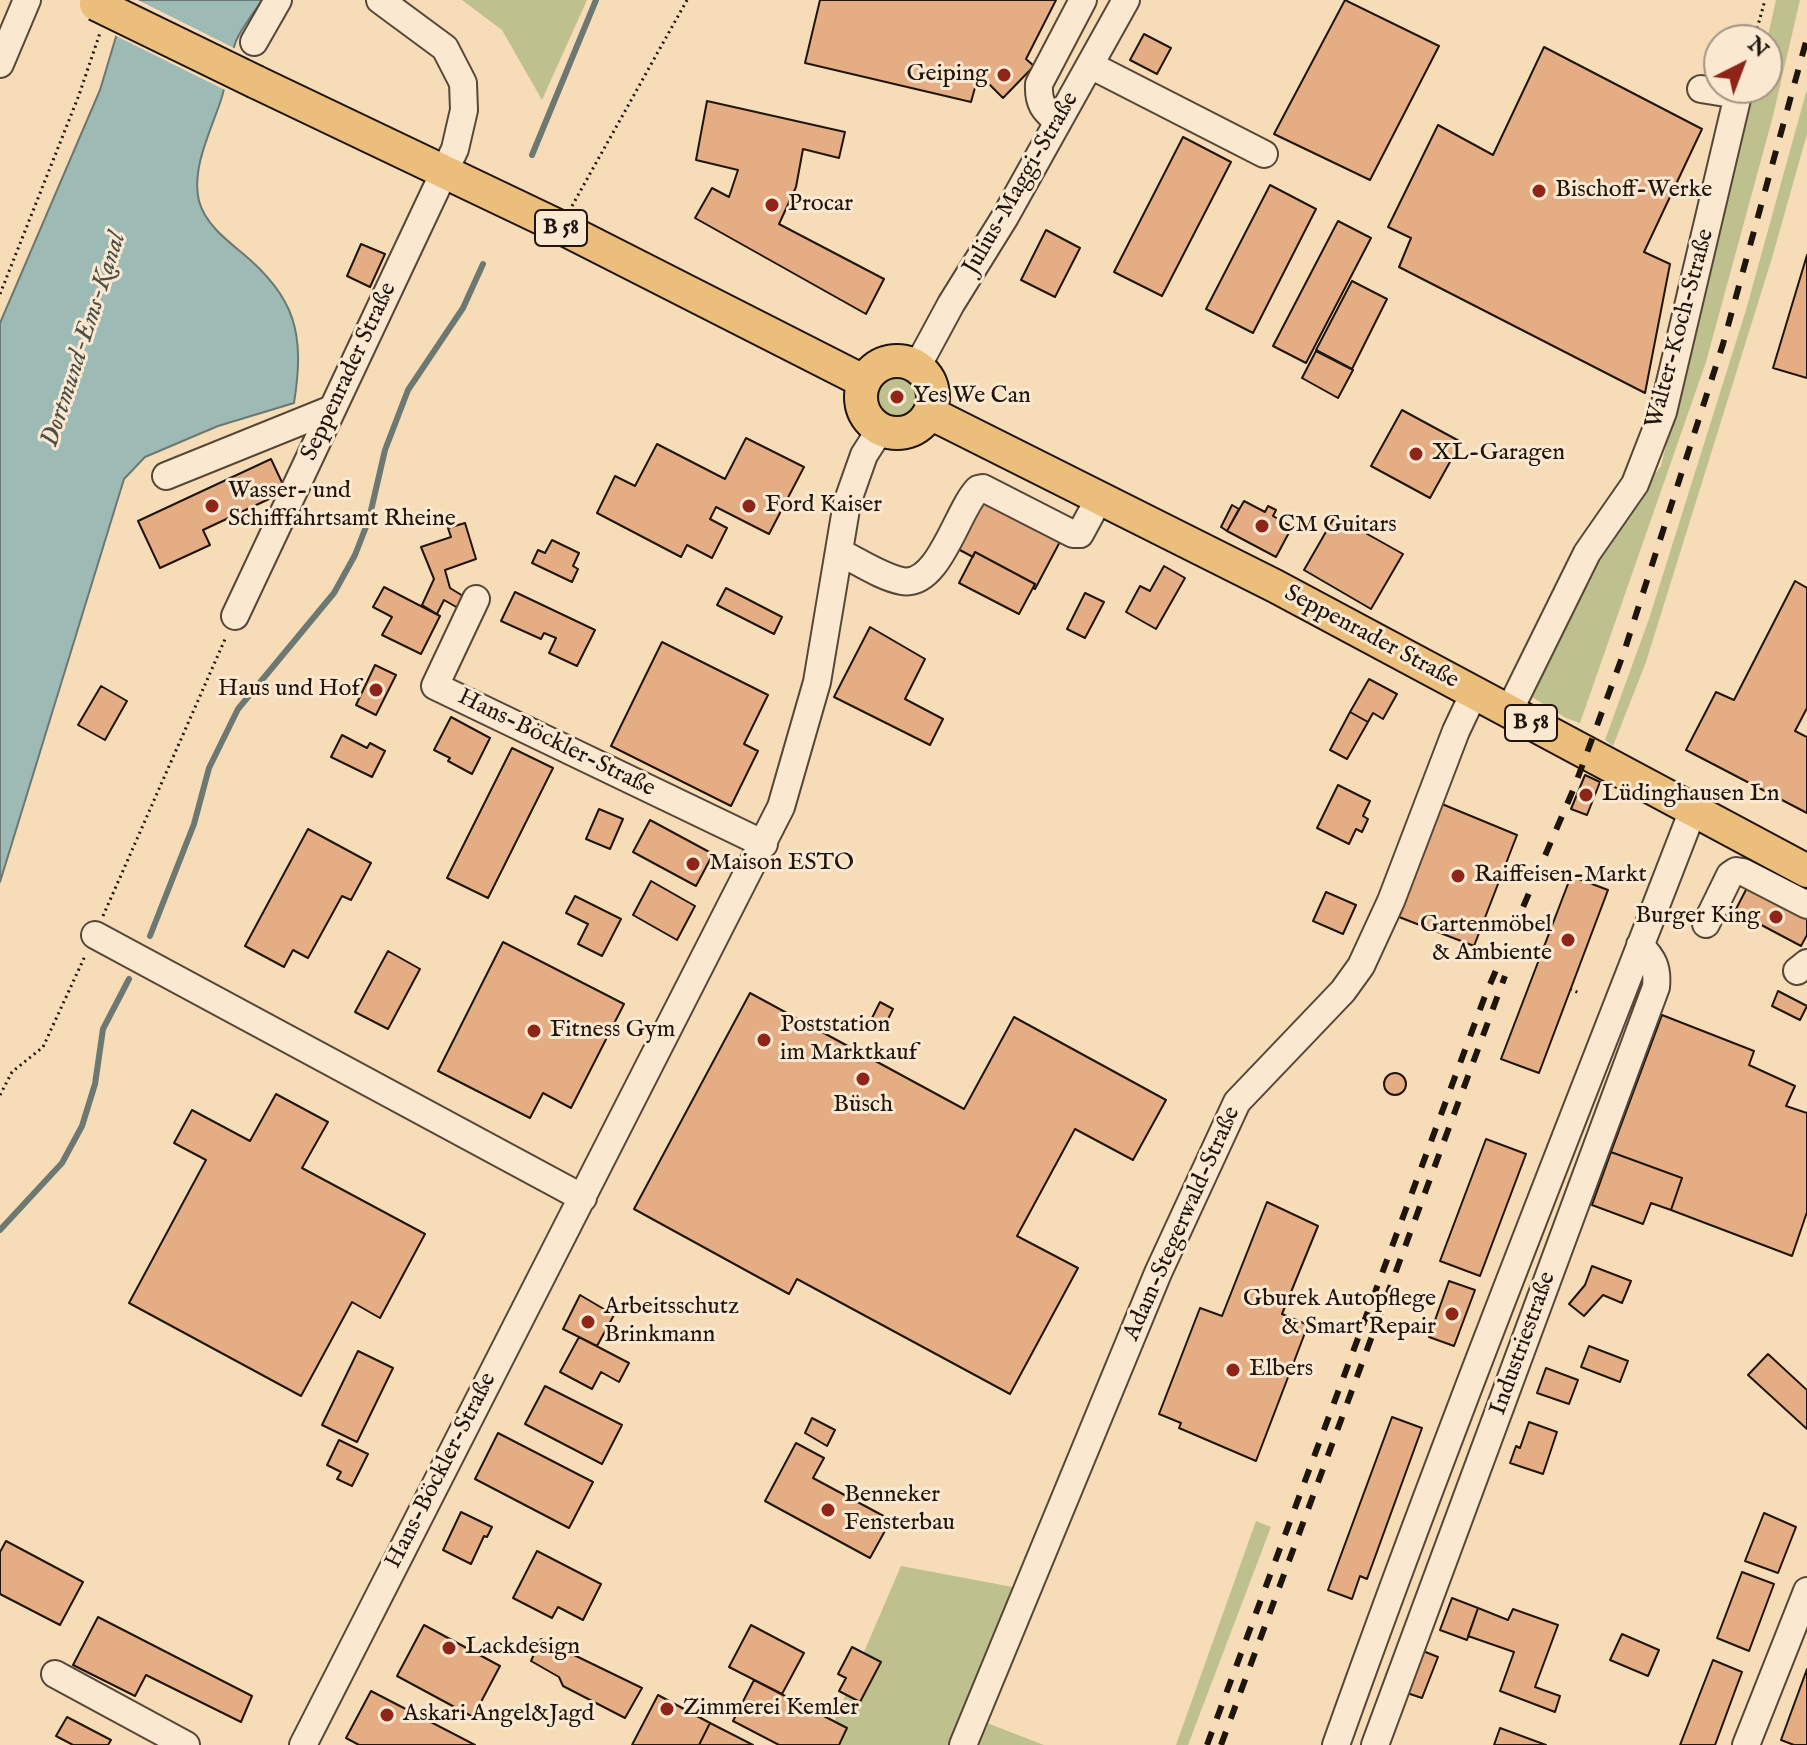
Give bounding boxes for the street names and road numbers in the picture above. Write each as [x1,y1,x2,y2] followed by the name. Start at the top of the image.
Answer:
[958,88,1086,280] street label: Julius-Maggi-Straße
[535,210,587,246] road number: B 58
[1641,226,1721,432] street label: Walter-Koch-Straße
[296,278,404,466] street label: Seppenrader Straße
[1279,580,1463,696] street label: Seppenrader Straße
[453,684,659,804] street label: Hans-Böckler-Straße
[1505,705,1557,741] road number: B 58
[1118,1103,1248,1345] street label: Adam-Stegerwald-Straße
[1485,1268,1563,1420] street label: Industriestraße
[380,1368,504,1574] street label: Hans-Böckler-Straße

